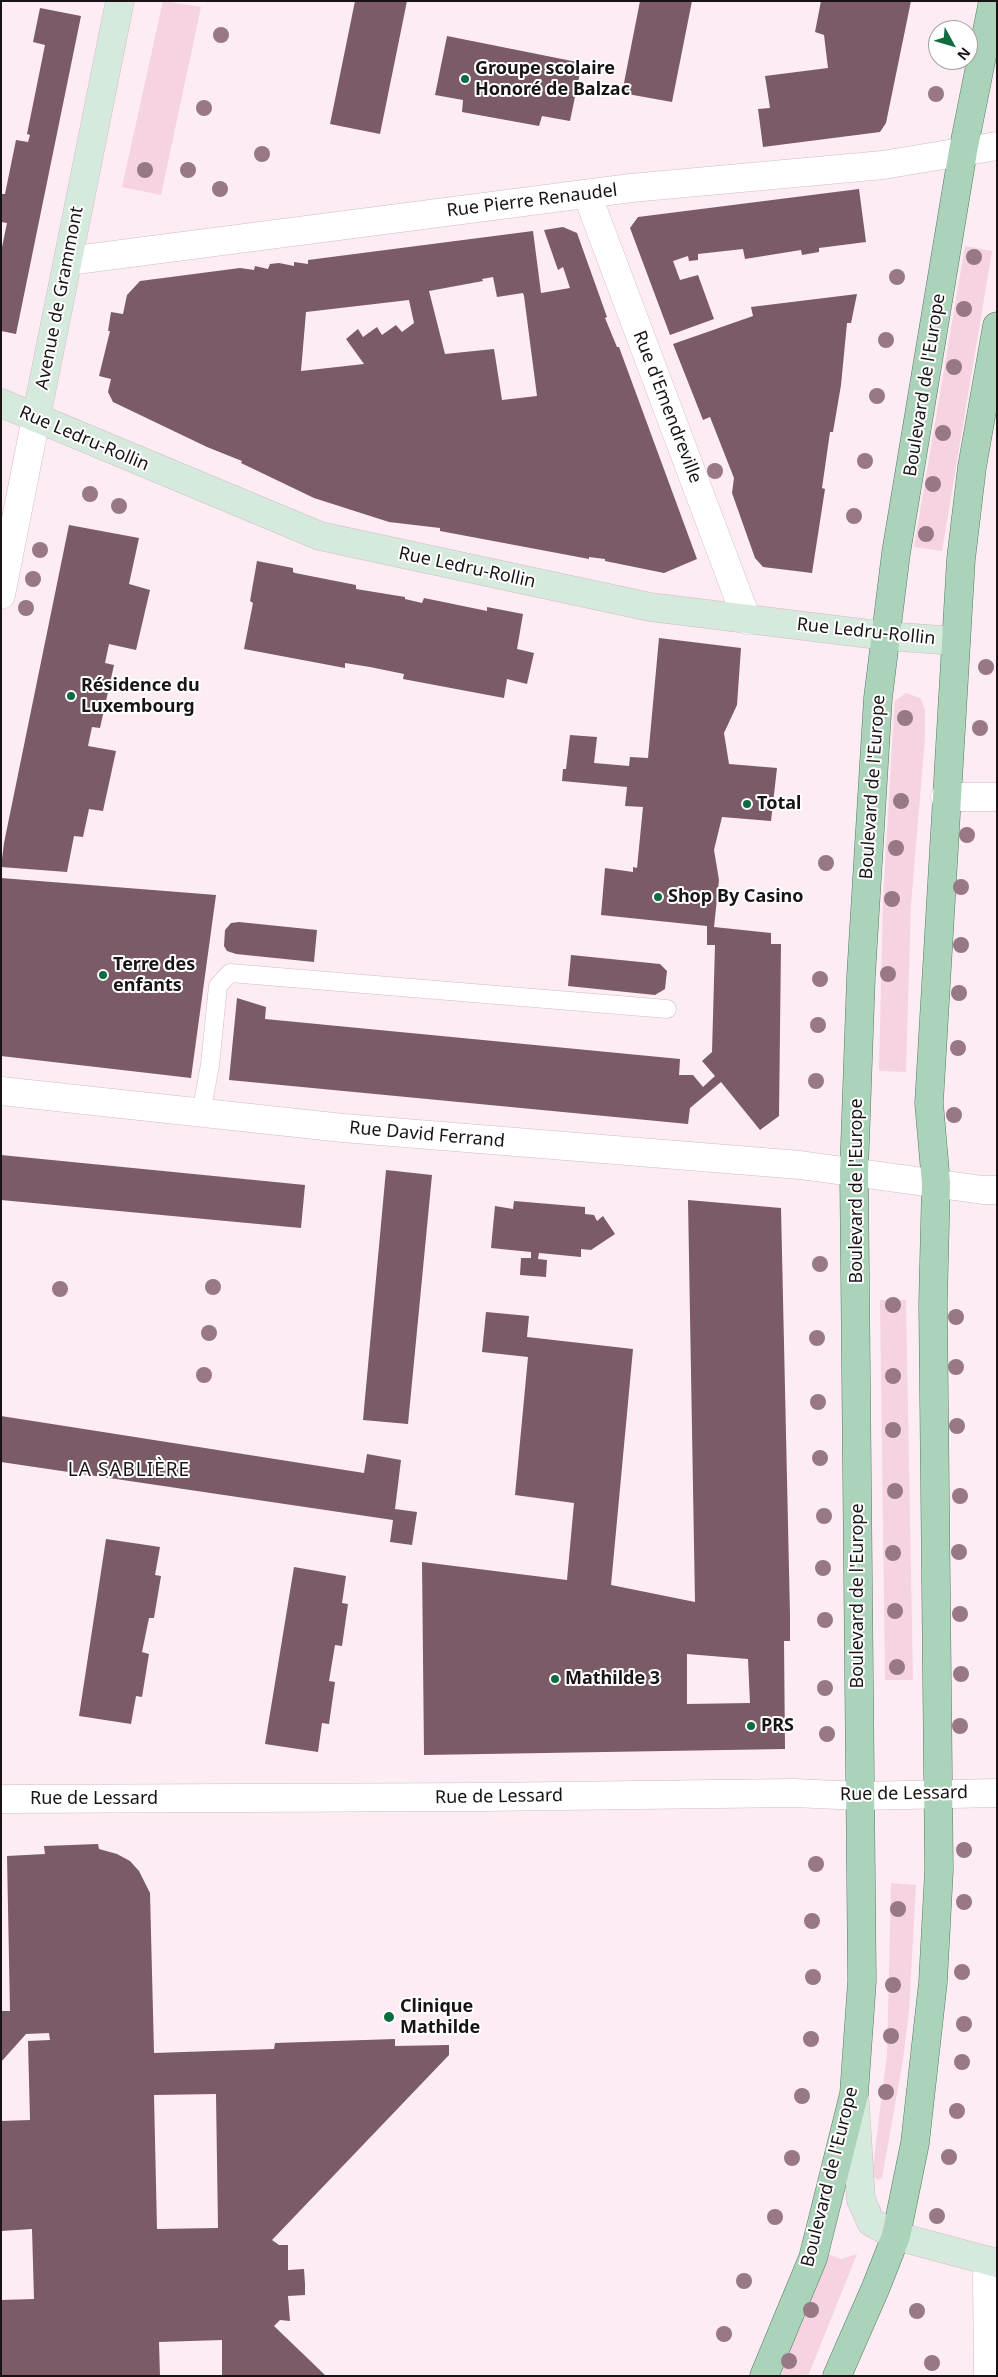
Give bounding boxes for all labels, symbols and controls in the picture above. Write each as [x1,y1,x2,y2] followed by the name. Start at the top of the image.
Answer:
[928,20,978,70] north arrow
[953,44,975,65] text: N
[475,58,630,100] place label: Groupe scolaire Honoré de Balzac
[459,73,471,85] marker: Groupe scolaire Honoré de Balzac
[445,180,619,222] street label: Rue Pierre Renaudel
[32,205,88,391] street label: Avenue de Grammont
[900,292,950,478] street label: Boulevard de l'Europe
[628,328,706,486] street label: Rue d'Emendreville
[16,402,152,476] street label: Rue Ledru-Rollin
[397,543,537,593] street label: Rue Ledru-Rollin
[796,614,936,650] street label: Rue Ledru-Rollin
[81,675,200,718] place label: Résidence du Luxembourg
[65,690,77,702] marker: Résidence du Luxembourg
[856,694,890,880] street label: Boulevard de l'Europe
[757,793,801,815] place label: Total
[741,798,753,810] marker: Total
[668,886,804,908] place label: Shop By Casino
[652,891,664,903] marker: Shop By Casino
[113,954,195,996] place label: Terre des enfants
[97,969,109,981] marker: Terre des enfants
[846,1098,868,1284] street label: Boulevard de l'Europe
[348,1117,506,1153] street label: Rue David Ferrand
[66,1460,192,1482] district label: LA SABLIÈRE
[847,1503,869,1689] street label: Boulevard de l'Europe
[565,1668,660,1690] place label: Mathilde 3
[549,1673,561,1685] marker: Mathilde 3
[761,1715,794,1737] place label: PRS
[745,1720,757,1732] marker: PRS
[840,1782,968,1806] street label: Rue de Lessard
[435,1785,563,1809] street label: Rue de Lessard
[30,1788,158,1810] street label: Rue de Lessard
[400,1996,480,2038] place label: Clinique Mathilde
[382,2010,396,2024] marker: Clinique Mathilde
[797,2085,863,2269] street label: Boulevard de l'Europe

